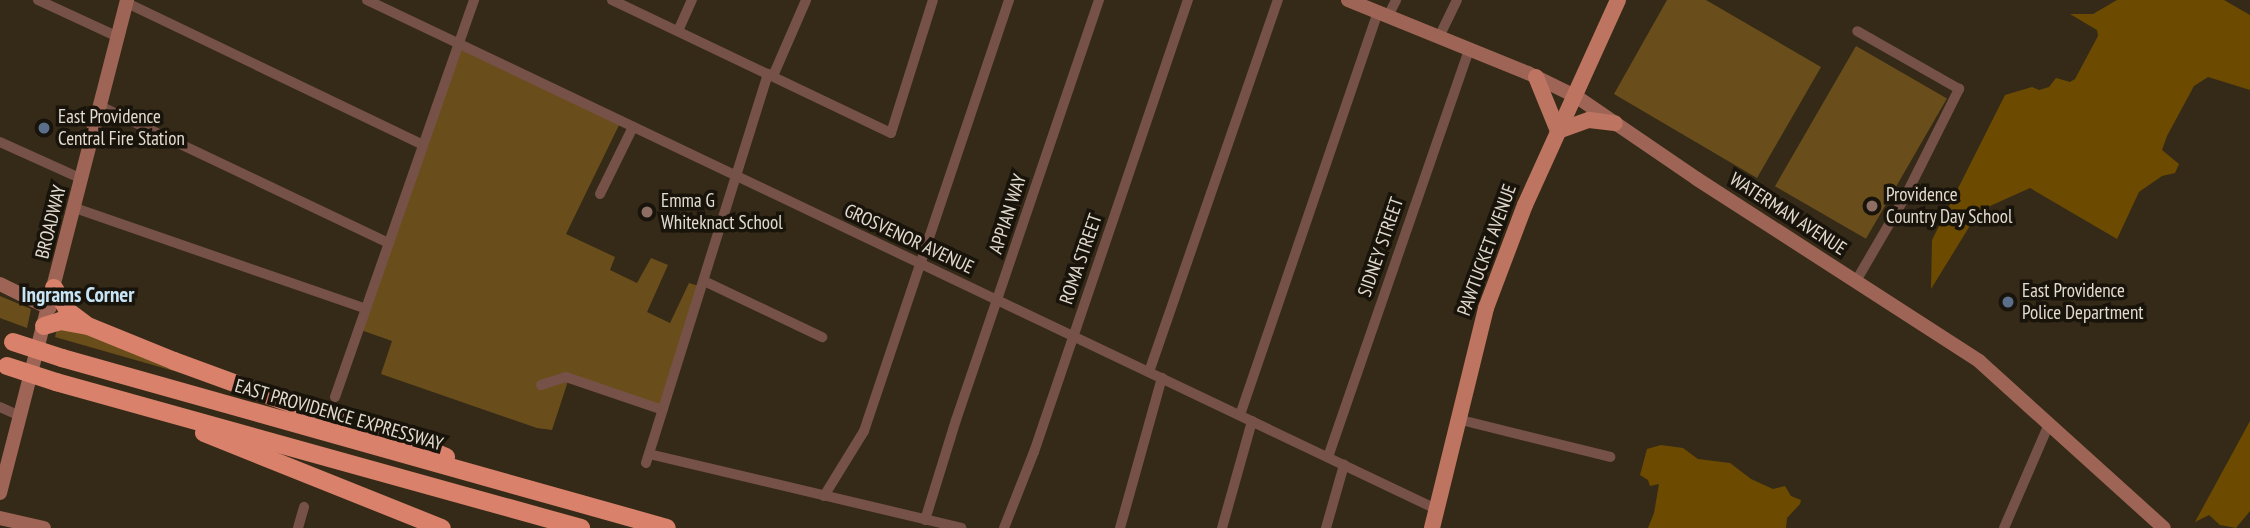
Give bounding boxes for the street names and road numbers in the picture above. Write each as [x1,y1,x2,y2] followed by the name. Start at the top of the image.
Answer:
[1725,168,1851,260] street label: WATERMAN AVENUE
[984,171,1032,257] street label: APPIAN WAY
[1452,181,1522,319] street label: PAWTUCKET AVENUE
[31,183,71,261] street label: BROADWAY
[1353,194,1409,300] street label: SIDNEY STREET
[840,199,978,279] street label: GROSVENOR AVENUE
[1055,211,1107,307] street label: ROMA STREET
[232,374,446,456] street label: EAST PROVIDENCE EXPRESSWAY

